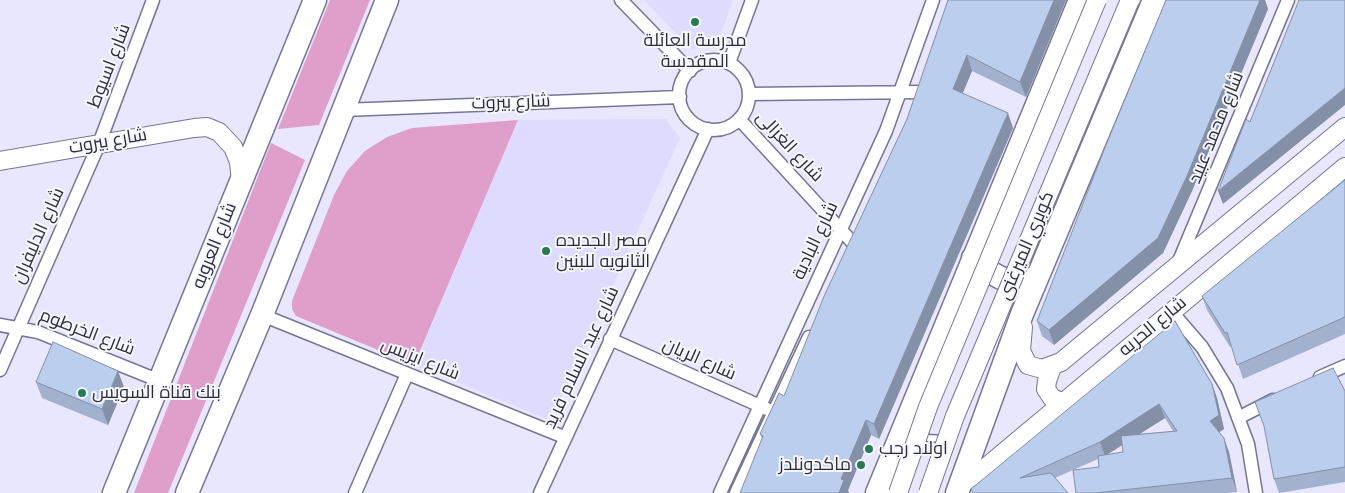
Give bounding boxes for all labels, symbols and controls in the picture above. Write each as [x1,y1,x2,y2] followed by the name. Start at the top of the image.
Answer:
[689,16,701,28] marker: مدرسة العائلة المقدسة
[84,21,136,111] street label: شارع اسيوط
[644,30,746,72] place label: مدرسة العائلة المقدسة
[1185,69,1249,187] street label: شارع محمد عبيد
[471,91,551,115] street label: شارع بيروت
[751,107,827,187] street label: شارع الغزالى
[67,125,149,159] street label: شارع بيروت
[8,185,70,287] street label: شارع الدليفران
[994,189,1060,303] street label: كوبري الميرغنى
[789,199,843,283] street label: شارع البادية
[188,200,242,292] street label: شارع العروبه
[556,230,650,272] place label: مصر الجديده الثانويه للبنين
[540,245,552,257] marker: مصر الجديده الثانويه للبنين
[540,283,624,433] street label: شارع عبد السلام فريد
[1115,292,1191,362] street label: شارع الحريه
[36,305,138,361] street label: شارع الخرطوم
[377,334,463,386] street label: شارع ايزيس
[659,334,739,386] street label: شارع الريان
[92,382,221,404] place label: بنك قناة السويس
[76,387,88,399] marker: بنك قناة السويس
[879,438,948,460] place label: اولاد رجب
[863,443,875,455] marker: اولاد رجب
[779,454,851,476] place label: ماكدونلدز
[855,459,867,471] marker: ماكدونلدز

